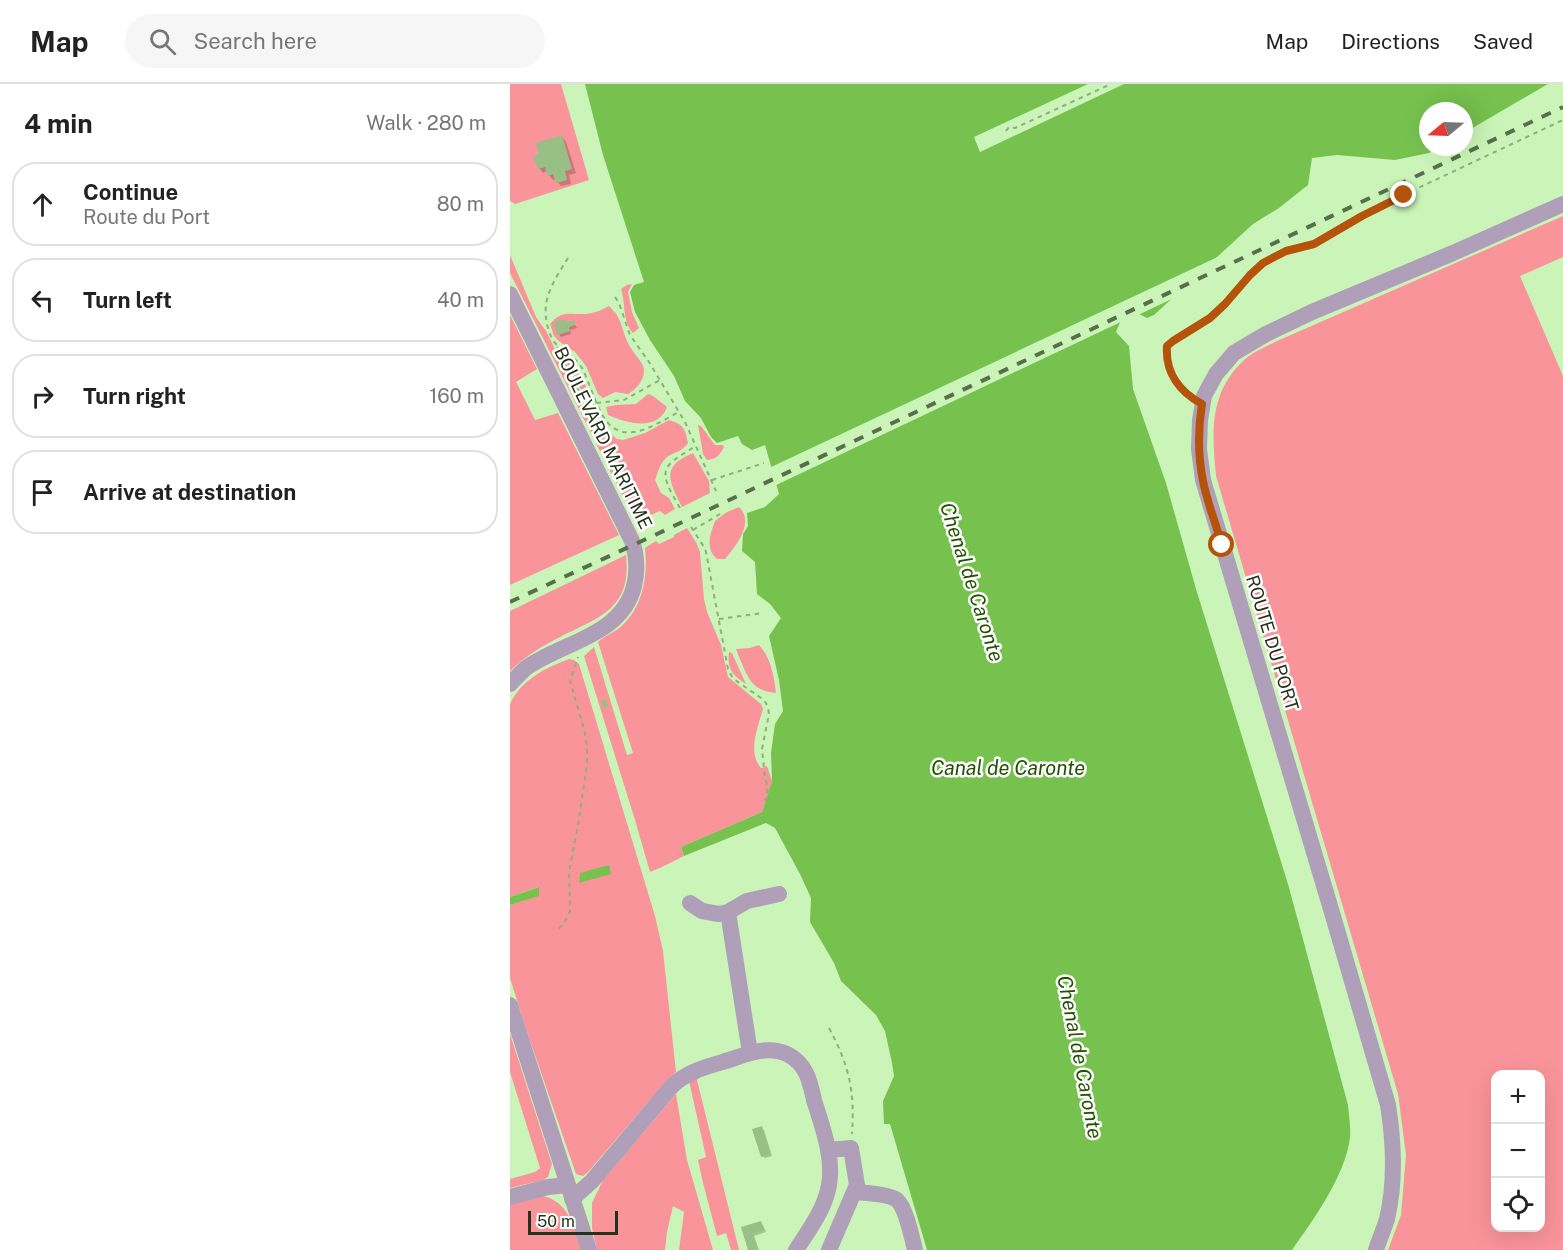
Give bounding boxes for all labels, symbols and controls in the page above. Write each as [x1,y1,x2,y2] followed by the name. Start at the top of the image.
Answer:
[125,14,545,68] search box
[30,25,89,58] text: Map
[146,25,179,58] icon: search
[194,28,317,54] text: Search here
[1266,29,1308,54] text: Map
[1341,29,1440,54] text: Directions
[1473,29,1533,54] text: Saved
[1419,102,1473,156] north arrow
[24,108,93,139] text: 4 min
[366,111,486,135] text: Walk · 280 m
[83,179,178,205] text: Continue
[1390,181,1416,207] route end
[26,188,59,221] icon: ahead
[437,192,484,216] text: 80 m
[83,205,210,229] text: Route du Port
[26,284,59,317] icon: left
[83,287,172,313] text: Turn left
[437,288,484,312] text: 40 m
[550,343,657,532] street label: BOULEVARD MARITIME
[26,380,59,413] icon: right
[83,383,186,409] text: Turn right
[429,384,484,408] text: 160 m
[26,476,59,509] icon: arrive
[83,479,296,505] text: Arrive at destination
[935,499,1009,665] water label: Chenal de Caronte
[1208,531,1234,557] route start
[1242,573,1303,713] street label: ROUTE DU PORT
[931,756,1085,780] water label: Canal de Caronte
[1052,973,1108,1141] water label: Chenal de Caronte
[1491,1070,1545,1232] map controls
[1491,1070,1545,1124] button: +
[1491,1124,1545,1178] button: −
[1491,1178,1545,1232] button: locate
[528,1208,618,1236] scale bar
[537,1212,575,1231] text: 50 m

